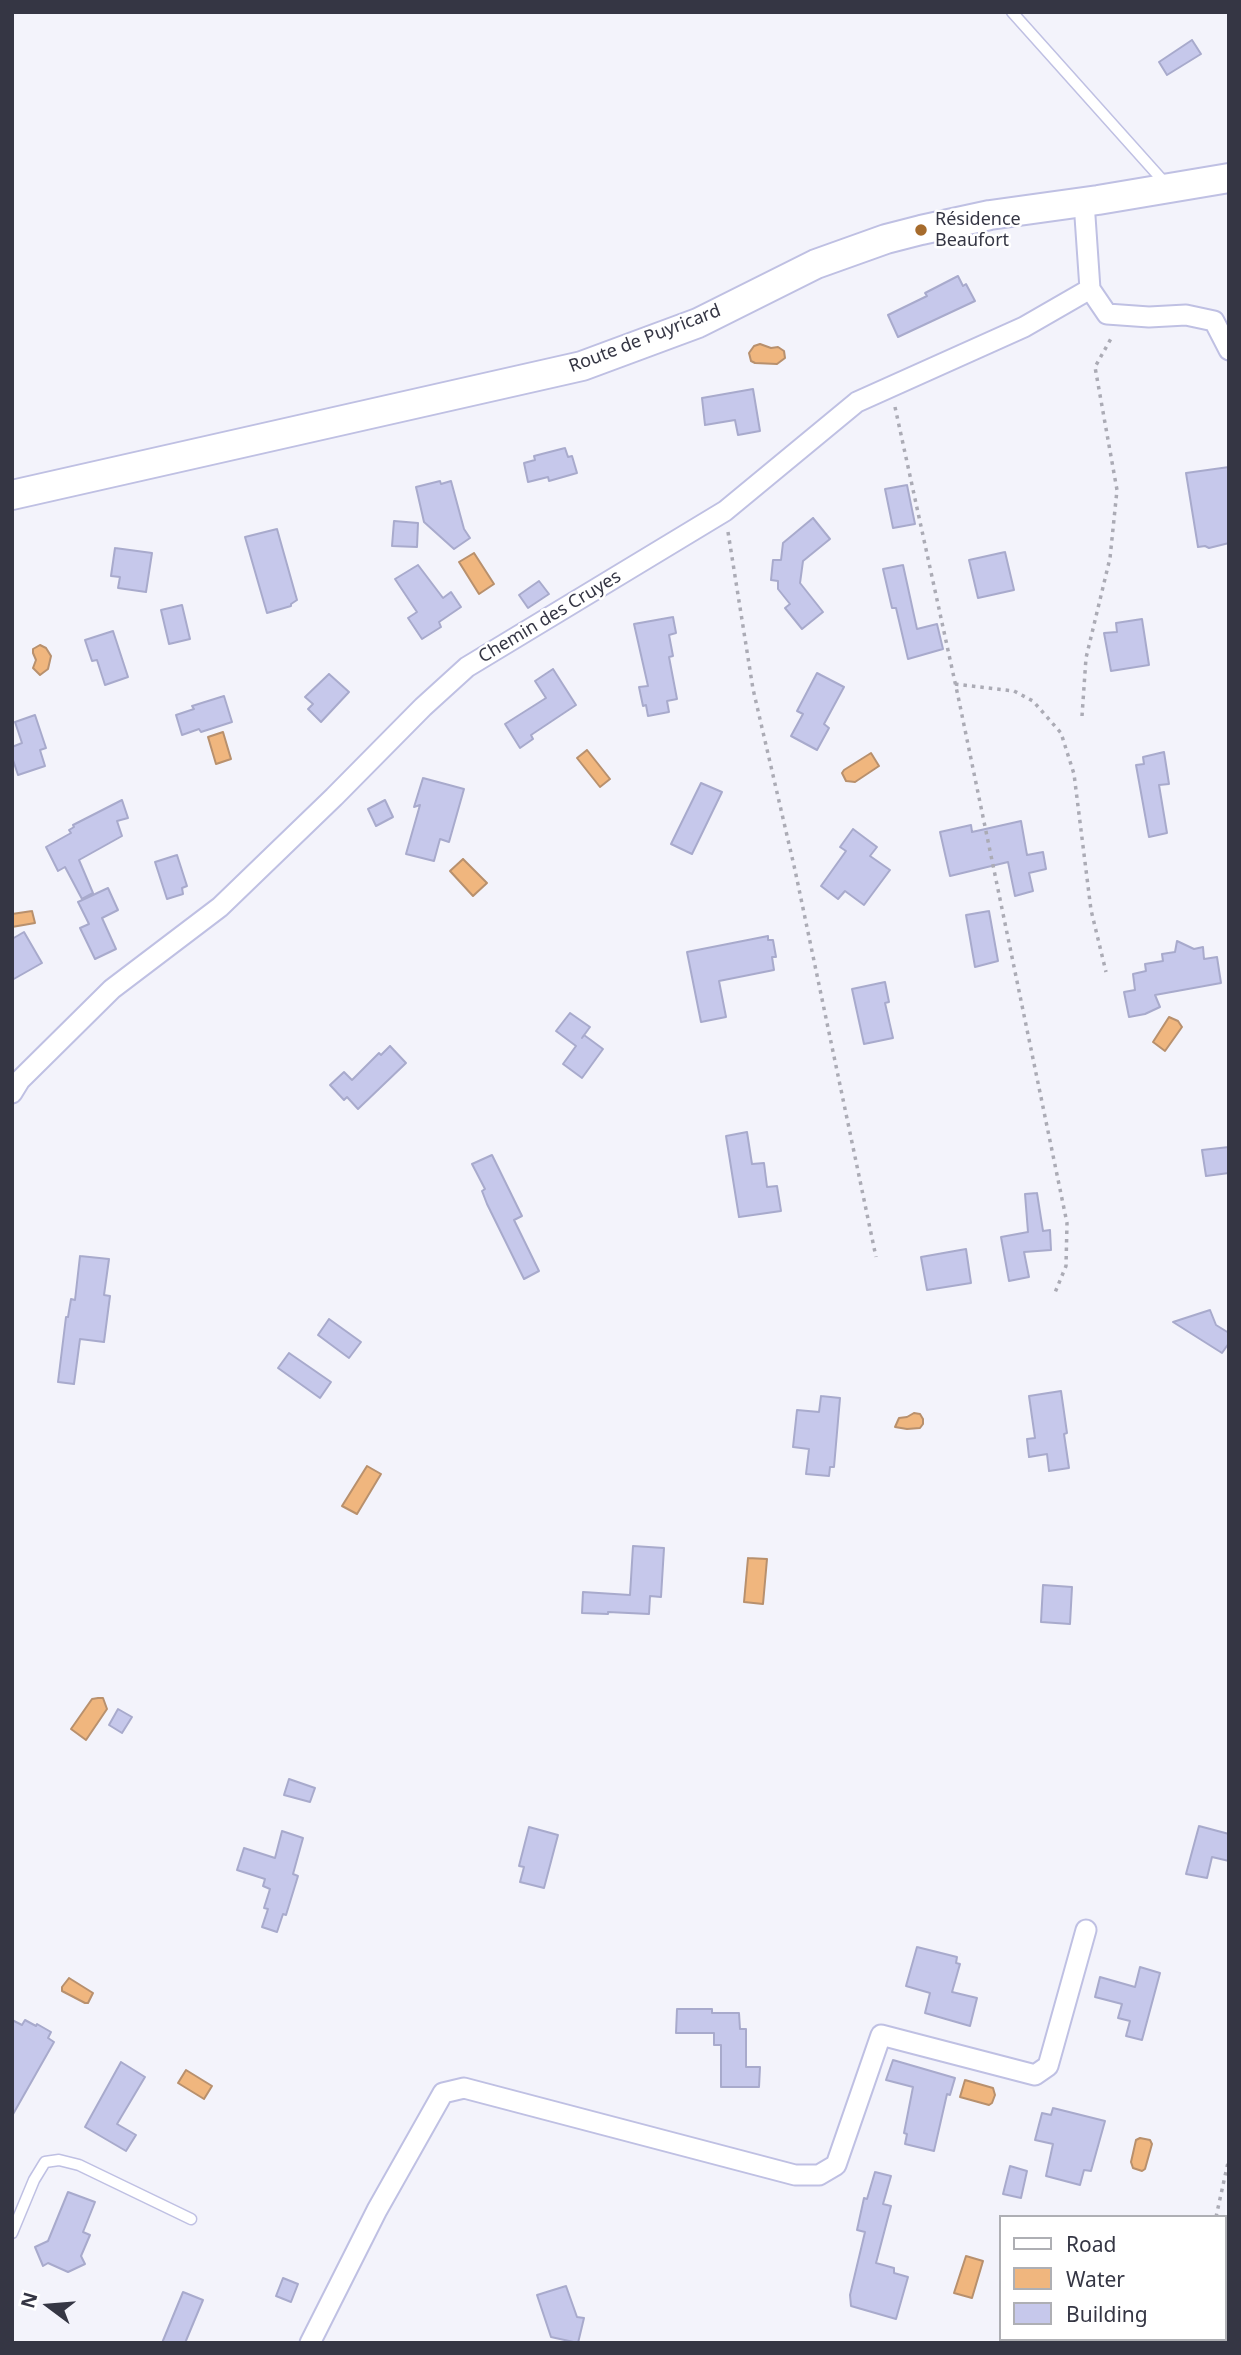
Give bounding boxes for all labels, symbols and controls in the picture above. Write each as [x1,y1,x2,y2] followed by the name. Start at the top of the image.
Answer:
[935,209,1021,252] place label: Résidence Beaufort
[913,222,929,238] marker: Résidence Beaufort
[566,300,724,378] street label: Route de Puyricard
[475,566,625,668] street label: Chemin des Cruyes
[1000,2215,1227,2341] legend
[1066,2230,1116,2258] text: Road
[1066,2265,1125,2293] text: Water
[14,2271,84,2341] north arrow
[14,2289,43,2311] text: N
[1066,2300,1148,2328] text: Building

